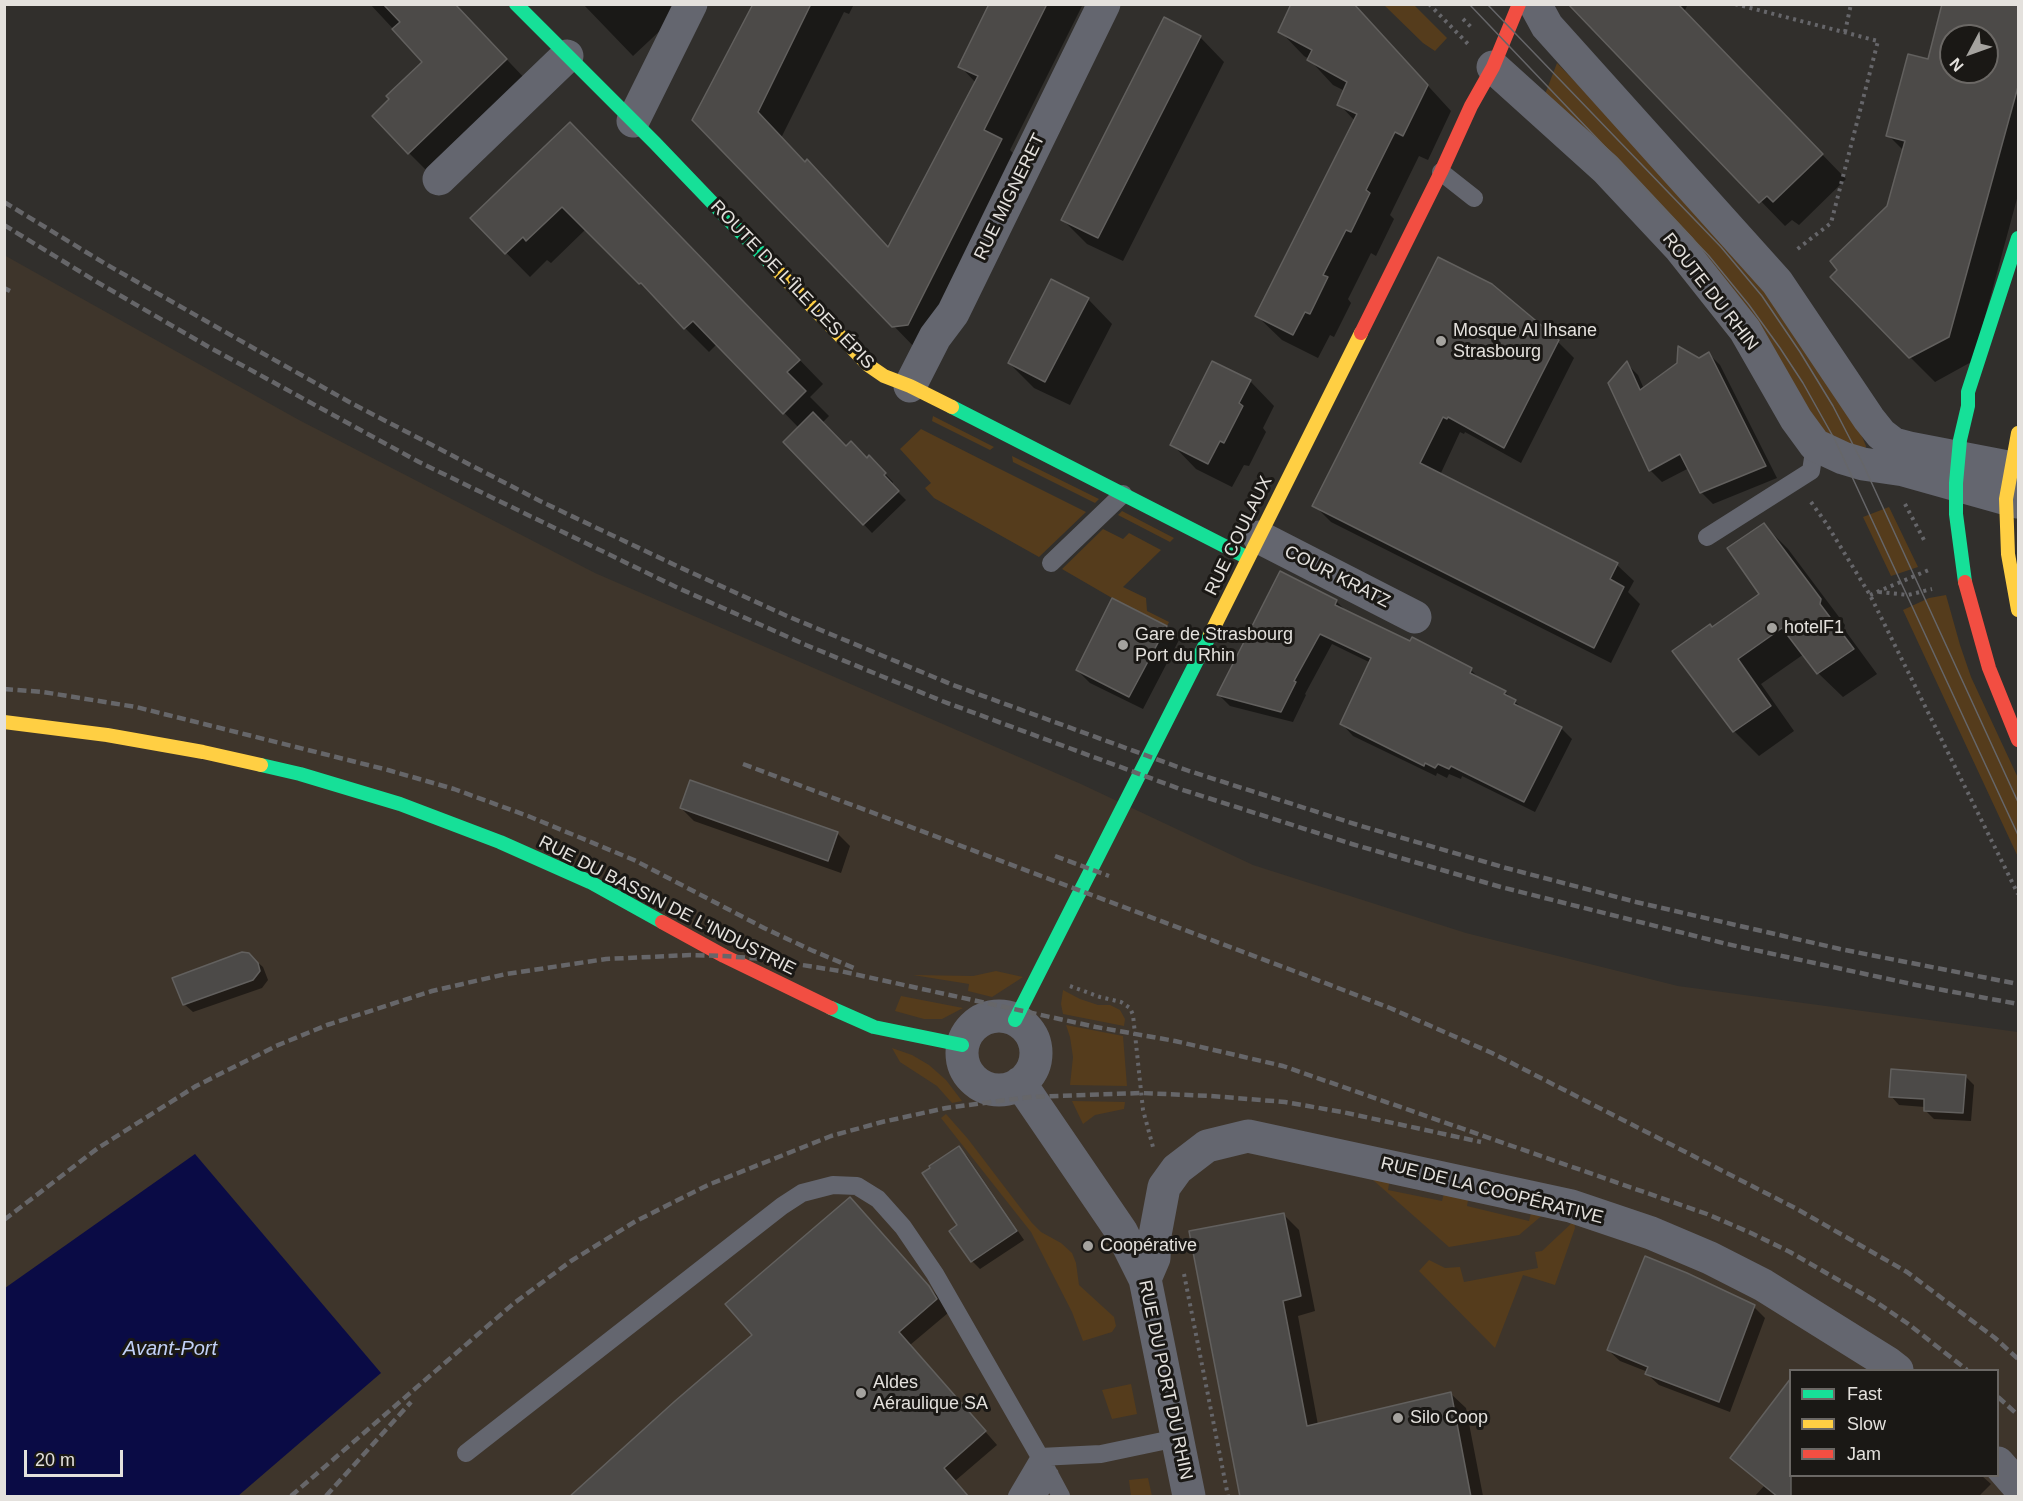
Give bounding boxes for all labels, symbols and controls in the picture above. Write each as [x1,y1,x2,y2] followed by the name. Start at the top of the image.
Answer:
[1939,24,1999,84] north arrow
[1946,55,1967,75] text: N
[970,130,1050,264] street label: RUE MIGNERET
[706,196,878,374] street label: ROUTE DE L'ÎLE DES ÉPIS
[1657,229,1763,355] street label: ROUTE DU RHIN
[1453,320,1597,362] place label: Mosque Al Ihsane Strasbourg
[1434,334,1448,348] marker: Mosque Al Ihsane Strasbourg
[1201,473,1277,599] street label: RUE COULAUX
[1281,541,1393,613] street label: COUR KRATZ
[1784,617,1844,639] place label: hotelF1
[1765,621,1779,635] marker: hotelF1
[1135,624,1293,666] place label: Gare de Strasbourg Port du Rhin
[1116,638,1130,652] marker: Gare de Strasbourg Port du Rhin
[535,832,799,980] street label: RUE DU BASSIN DE L'INDUSTRIE
[1378,1153,1606,1229] street label: RUE DE LA COOPÉRATIVE
[1100,1235,1197,1257] place label: Coopérative
[1081,1239,1095,1253] marker: Coopérative
[1133,1278,1197,1482] street label: RUE DU PORT DU RHIN
[123,1337,217,1361] water label: Avant-Port
[1789,1369,1999,1477] legend
[873,1372,988,1414] place label: Aldes Aéraulique SA
[1847,1384,1882,1404] text: Fast
[854,1386,868,1400] marker: Aldes Aéraulique SA
[1410,1407,1488,1429] place label: Silo Coop
[1391,1411,1405,1425] marker: Silo Coop
[1847,1414,1886,1434] text: Slow
[27,1438,126,1476] scale bar
[1847,1444,1881,1464] text: Jam
[35,1450,75,1470] text: 20 m

